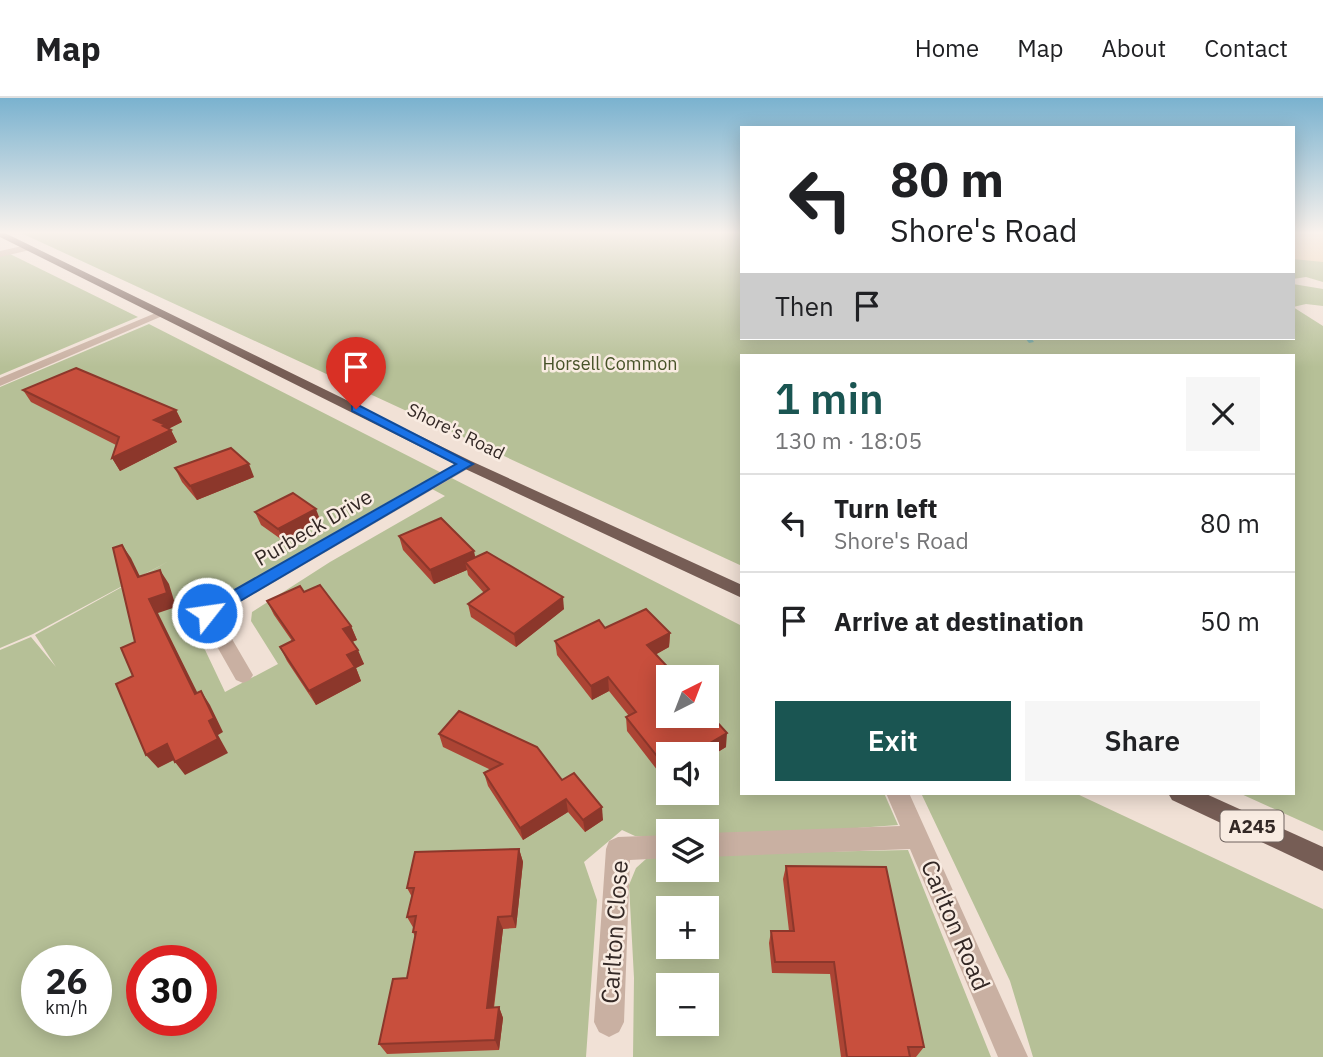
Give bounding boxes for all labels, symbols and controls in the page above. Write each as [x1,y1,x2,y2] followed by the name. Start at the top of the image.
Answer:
[35,27,101,70] text: Map
[915,32,979,64] text: Home
[1017,32,1063,64] text: Map
[1101,32,1166,64] text: About
[1204,32,1288,64] text: Contact
[890,147,1004,210] text: 80 m
[775,154,866,245] icon: left
[890,209,1078,251] text: Shore's Road
[848,287,886,325] icon: arrive
[775,289,834,323] text: Then
[326,337,386,409] pin
[337,348,375,386] icon: arrive
[543,352,678,375] park label: Horsell Common
[775,371,884,426] text: 1 min
[1186,377,1260,451] button: close
[404,398,508,464] street label: Shore's Road
[775,425,922,455] text: 130 m · 18:05
[249,482,377,572] street label: Purbeck Drive
[834,491,937,525] text: Turn left
[775,504,813,542] icon: left
[1200,506,1260,540] text: 80 m
[834,525,969,555] text: Shore's Road
[170,576,244,650] position arrow
[775,602,813,640] icon: arrive
[834,604,1084,638] text: Arrive at destination
[1200,604,1260,638] text: 50 m
[656,665,719,728] north arrow
[656,665,719,1036] map controls
[775,701,1011,781] button: Exit
[1025,701,1260,781] button: Share
[656,742,719,805] button: sound
[1220,810,1284,842] road number: A245
[656,819,719,882] button: layers
[914,855,998,995] street label: Carlton Road
[593,859,635,1005] street label: Carlton Close
[656,896,719,959] button: +
[126,945,217,1036] speed limit sign: 30
[45,958,88,1004] text: 26
[656,973,719,1036] button: −
[45,996,88,1019] text: km/h

